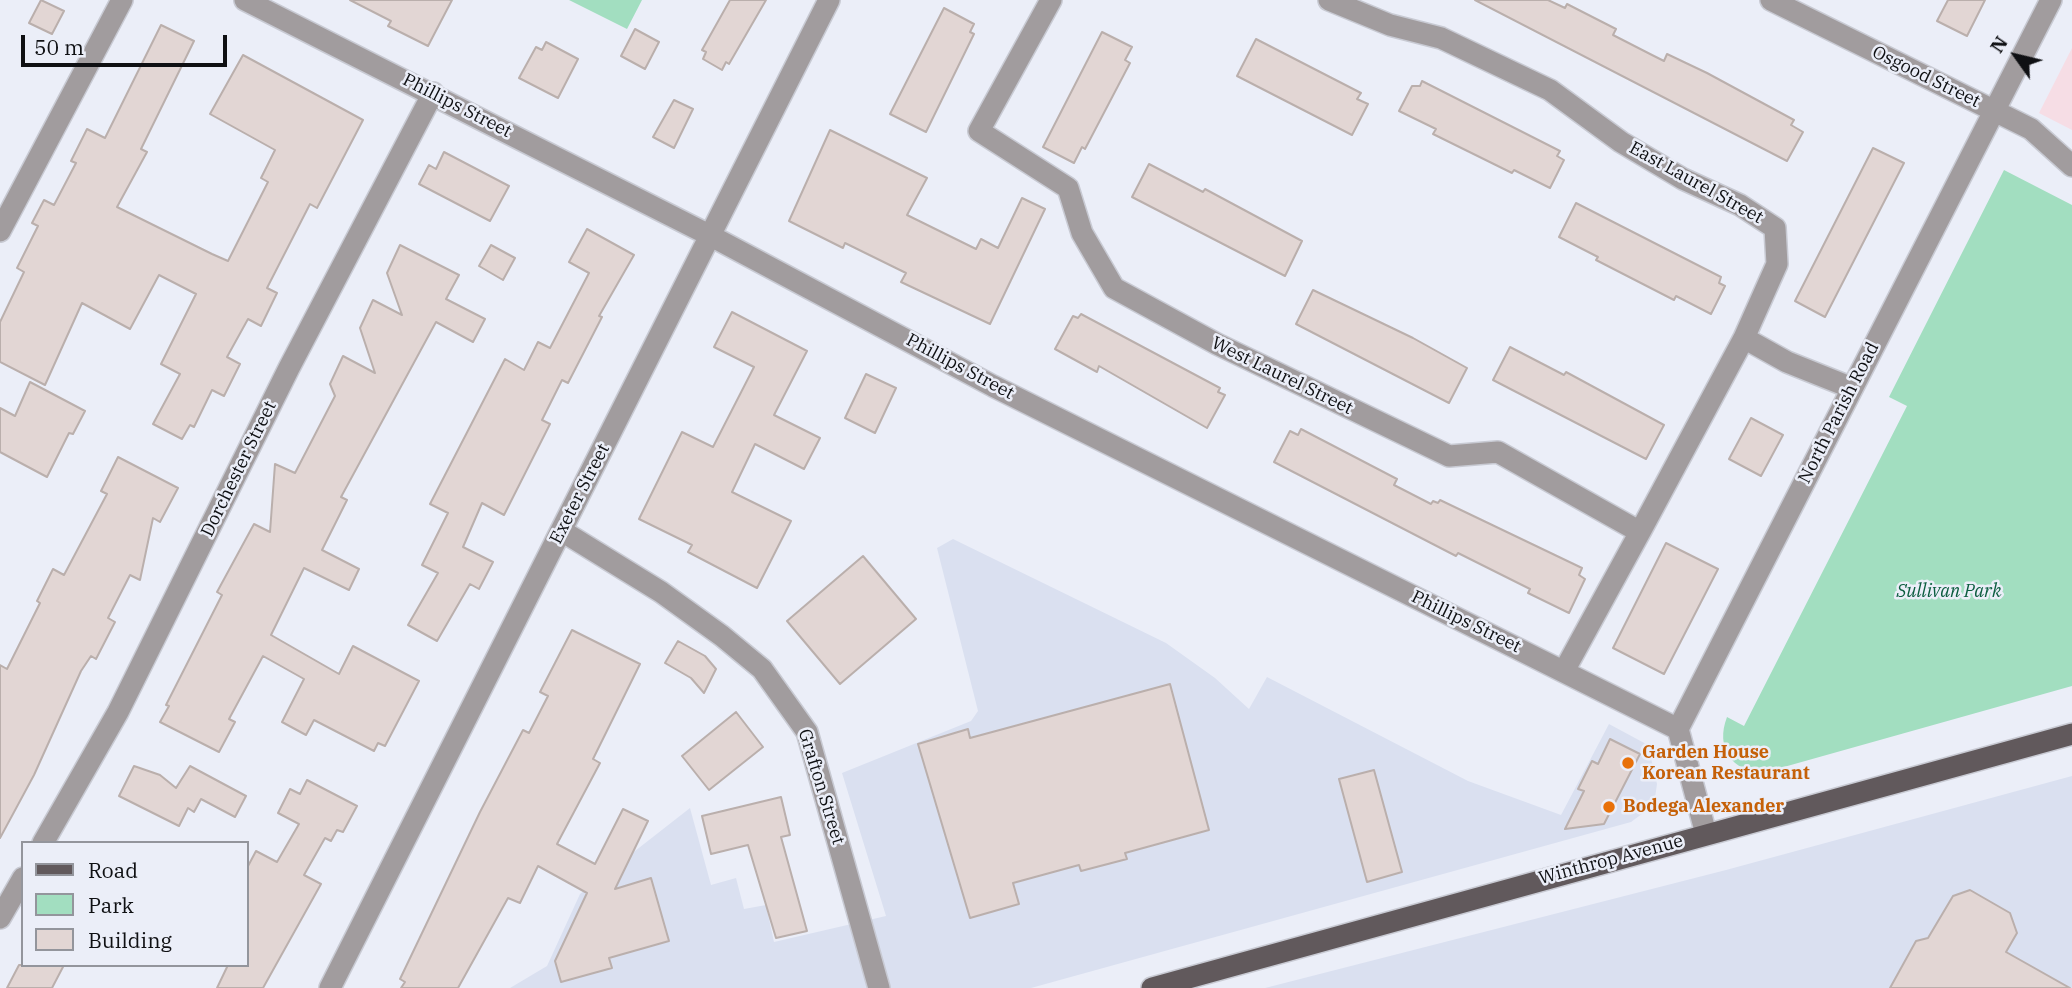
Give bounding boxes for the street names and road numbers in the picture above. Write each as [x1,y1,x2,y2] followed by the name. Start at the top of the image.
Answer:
[1868,42,1984,112] street label: Osgood Street
[399,69,515,143] street label: Phillips Street
[1625,137,1767,229] street label: East Laurel Street
[902,329,1018,405] street label: Phillips Street
[1208,332,1356,420] street label: West Laurel Street
[1794,339,1884,487] street label: North Parish Road
[197,398,281,540] street label: Dorchester Street
[545,440,615,548] street label: Exeter Street
[1408,586,1524,658] street label: Phillips Street
[793,727,849,847] street label: Grafton Street
[1536,830,1686,890] street label: Winthrop Avenue

